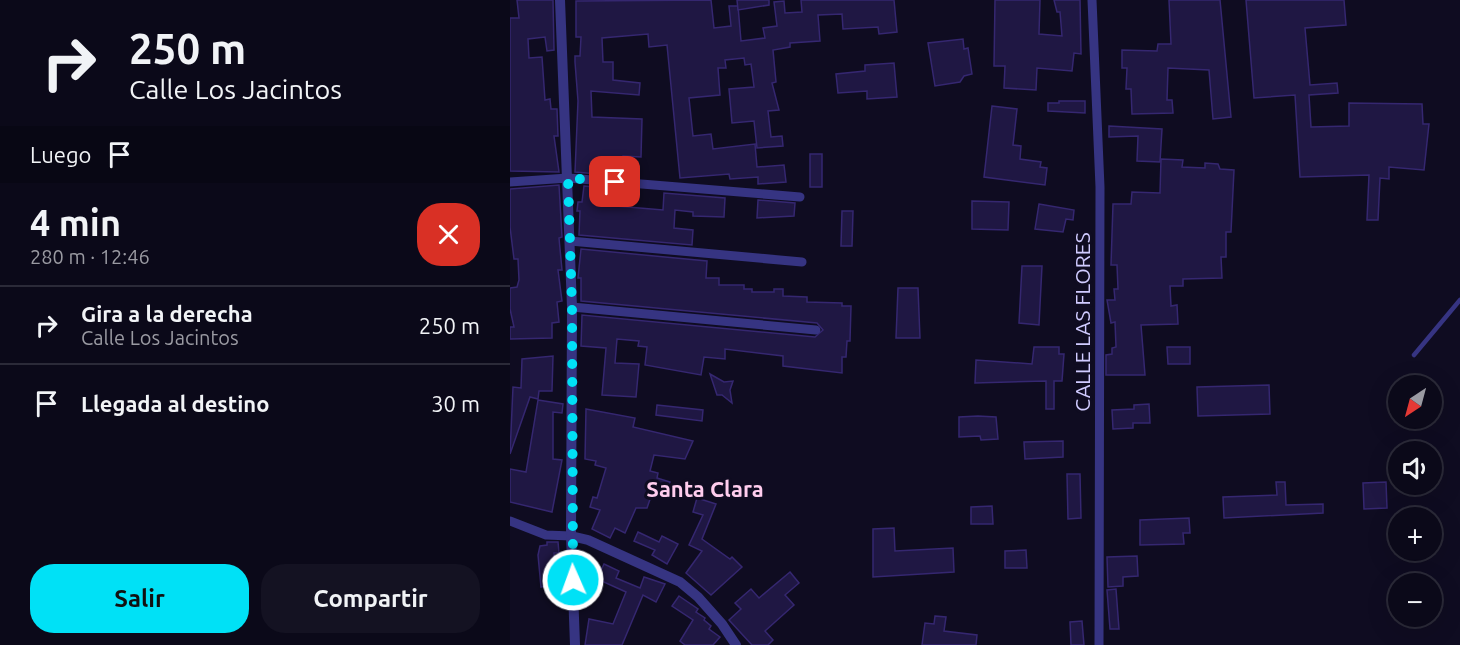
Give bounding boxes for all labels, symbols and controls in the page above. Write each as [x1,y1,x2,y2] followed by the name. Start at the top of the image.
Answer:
[30,24,108,102] icon: right
[129,25,246,72] text: 250 m
[129,74,342,104] text: Calle Los Jacintos
[103,138,136,171] icon: arrive
[30,142,91,167] text: Luego
[589,156,640,207] pin
[598,165,631,198] icon: arrive
[30,202,121,243] text: 4 min
[417,203,480,266] button: close
[1070,232,1094,412] street label: CALLE LAS FLORES
[30,245,150,268] text: 280 m · 12:46
[81,301,253,326] text: Gira a la derecha
[30,309,63,342] icon: right
[419,313,480,338] text: 250 m
[81,326,239,349] text: Calle Los Jacintos
[1388,375,1442,429] north arrow
[1388,375,1442,627] map controls
[30,387,63,420] icon: arrive
[81,391,269,416] text: Llegada al destino
[431,391,480,416] text: 30 m
[1388,441,1442,495] button: sound
[646,476,764,501] district label: Santa Clara
[1388,507,1442,561] button: +
[541,548,605,612] position arrow
[30,564,249,633] button: Salir
[261,564,480,633] button: Compartir
[1388,573,1442,627] button: −

